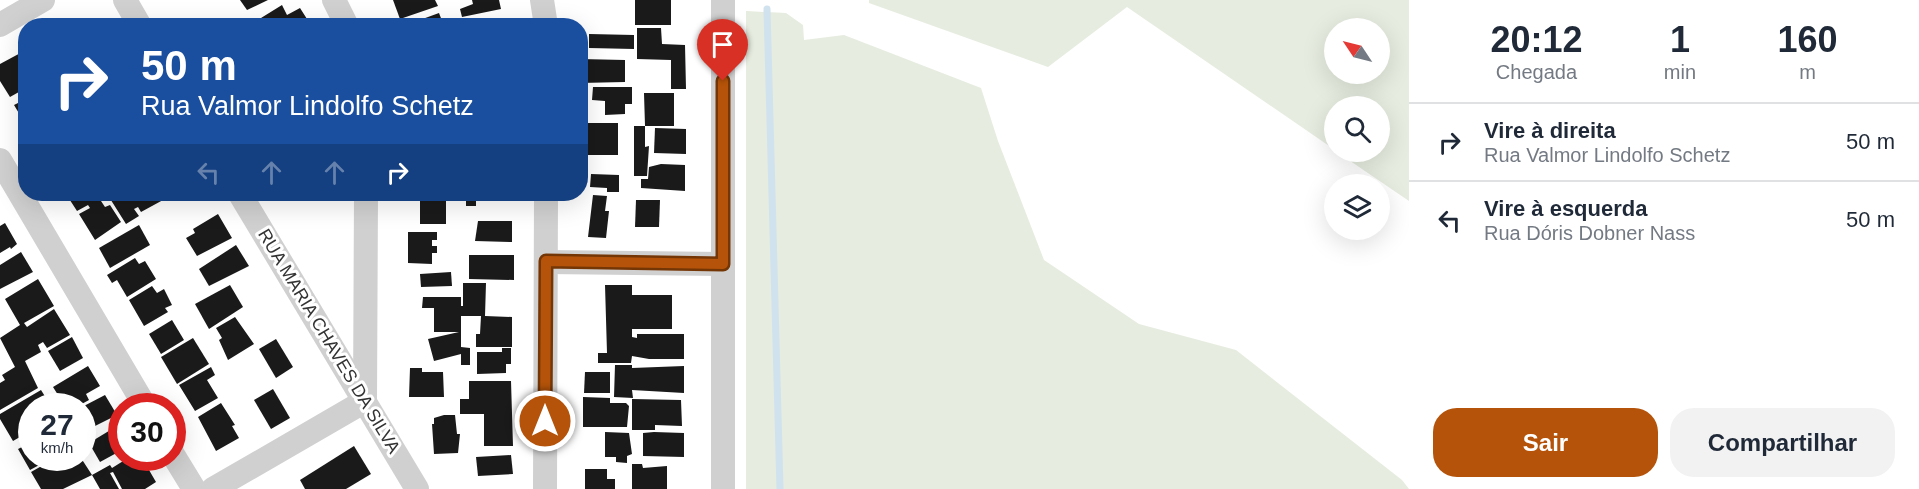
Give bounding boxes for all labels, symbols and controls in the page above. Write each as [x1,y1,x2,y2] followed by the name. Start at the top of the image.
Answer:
[1324,18,1390,84] north arrow
[1324,18,1390,240] map controls
[697,19,748,81] pin
[1490,19,1582,60] text: 20:12
[1670,19,1690,60] text: 1
[1777,19,1838,60] text: 160
[706,28,739,61] icon: arrive
[42,42,120,120] icon: right
[141,42,237,89] text: 50 m
[1496,61,1577,83] text: Chegada
[1664,61,1696,83] text: min
[1799,61,1816,83] text: m
[141,91,474,121] text: Rua Valmor Lindolfo Schetz
[1324,96,1390,162] button: search
[1484,118,1616,143] text: Vire à direita
[1433,126,1466,159] icon: right
[1846,129,1895,154] text: 50 m
[1484,144,1730,166] text: Rua Valmor Lindolfo Schetz
[192,156,225,189] icon: left
[255,156,288,189] icon: ahead
[318,156,351,189] icon: ahead
[381,156,414,189] icon: right
[1324,174,1390,240] button: layers
[1484,196,1647,221] text: Vire à esquerda
[1433,204,1466,237] icon: left
[1846,207,1895,232] text: 50 m
[1484,222,1695,244] text: Rua Dóris Dobner Nass
[254,225,404,457] street label: RUA MARIA CHAVES DA SILVA
[513,389,577,453] position arrow
[108,393,186,471] speed limit sign: 30
[40,408,74,441] text: 27
[1433,408,1658,477] button: Sair
[1670,408,1895,477] button: Compartilhar
[41,439,73,456] text: km/h

